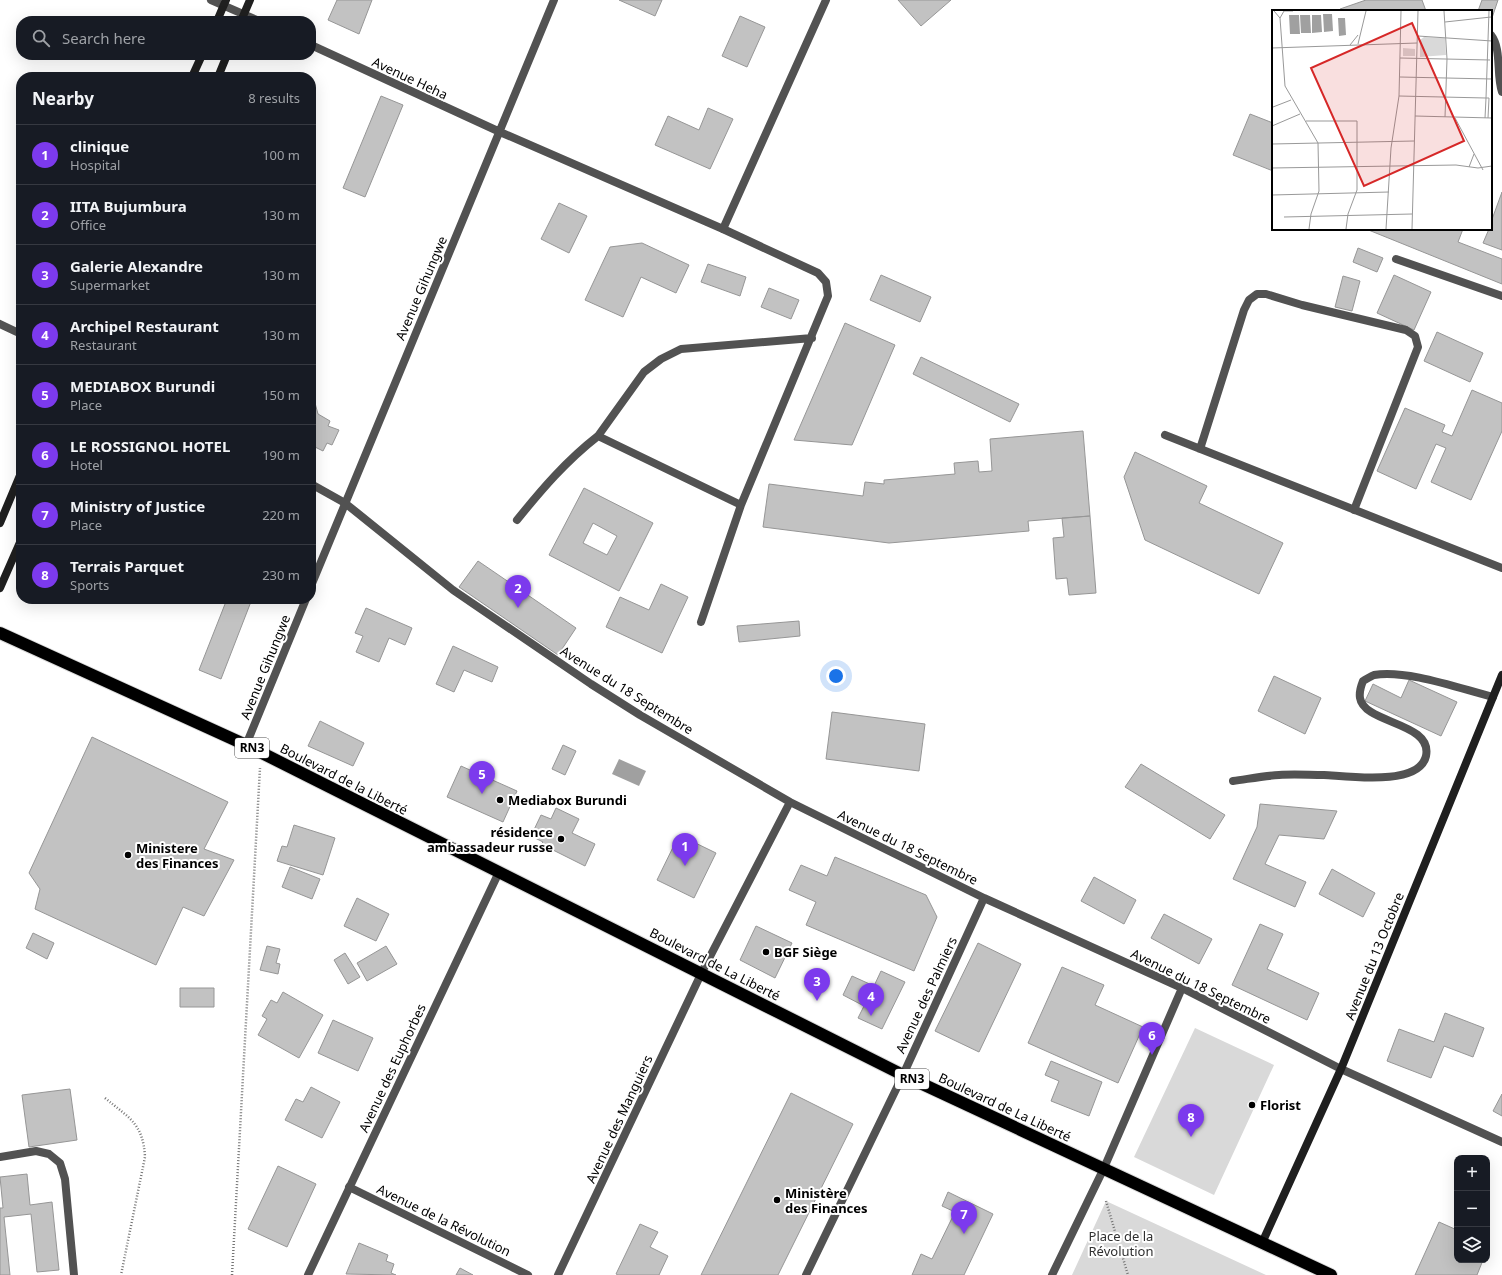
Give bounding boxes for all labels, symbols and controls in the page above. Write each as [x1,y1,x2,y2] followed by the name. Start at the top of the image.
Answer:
[1272,10,1492,230] inset map
[16,16,316,60] search box
[30,27,52,49] icon: search
[62,28,145,48] text: Search here
[369,53,451,103] street label: Avenue Heha
[32,87,94,110] text: Nearby
[248,89,300,107] text: 8 results
[70,136,129,156] text: clinique
[41,146,49,164] text: 1
[262,146,300,164] text: 100 m
[70,156,120,174] text: Hospital
[70,196,187,216] text: IITA Bujumbura
[41,206,49,224] text: 2
[262,206,300,224] text: 130 m
[70,216,106,234] text: Office
[391,233,451,343] street label: Avenue Gihungwe
[70,256,203,276] text: Galerie Alexandre
[41,266,49,284] text: 3
[262,266,300,284] text: 130 m
[70,276,150,294] text: Supermarket
[70,316,219,336] text: Archipel Restaurant
[41,326,49,344] text: 4
[262,326,300,344] text: 130 m
[70,336,137,354] text: Restaurant
[70,376,215,396] text: MEDIABOX Burundi
[41,386,49,404] text: 5
[262,386,300,404] text: 150 m
[70,396,102,414] text: Place
[70,436,230,456] text: LE ROSSIGNOL HOTEL
[41,446,49,464] text: 6
[262,446,300,464] text: 190 m
[70,456,103,474] text: Hotel
[70,496,205,516] text: Ministry of Justice
[41,506,49,524] text: 7
[262,506,300,524] text: 220 m
[70,516,102,534] text: Place
[70,556,184,576] text: Terrais Parquet
[41,566,49,584] text: 8
[262,566,300,584] text: 230 m
[505,575,531,608] pin: 2
[70,576,109,594] text: Sports
[236,612,294,722] street label: Avenue Gihungwe
[557,642,697,738] street label: Avenue du 18 Septembre
[826,666,846,686] your location
[235,738,269,758] road number: RN3
[277,739,411,819] street label: Boulevard de la Liberté
[469,761,495,794] pin: 5
[508,791,627,809] place label: Mediabox Burundi
[495,795,505,805] marker: Mediabox Burundi
[835,805,981,889] street label: Avenue du 18 Septembre
[427,823,553,856] place label: résidence ambassadeur russe
[672,833,698,866] pin: 1
[556,834,566,844] marker: résidence ambassadeur russe
[136,839,219,872] place label: Ministere des Finances
[123,850,133,860] marker: Ministere des Finances
[1340,890,1408,1022] street label: Avenue du 13 Octobre
[647,923,783,1005] street label: Boulevard de La Liberté
[891,934,961,1056] street label: Avenue des Palmiers
[774,943,838,961] place label: BGF Siège
[1128,944,1274,1028] street label: Avenue du 18 Septembre
[761,947,771,957] marker: BGF Siège
[804,968,830,1001] pin: 3
[858,983,884,1016] pin: 4
[354,1001,430,1135] street label: Avenue des Euphorbes
[1139,1022,1165,1055] pin: 6
[581,1052,657,1186] street label: Avenue des Manguiers
[936,1068,1074,1146] street label: Boulevard de La Liberté
[895,1069,929,1089] road number: RN3
[1260,1096,1301,1114] place label: Florist
[1247,1100,1257,1110] marker: Florist
[1178,1104,1204,1137] pin: 8
[1454,1155,1490,1263] map controls
[1454,1155,1490,1191] button: +
[374,1180,514,1260] street label: Avenue de la Révolution
[785,1184,868,1217] place label: Ministère des Finances
[1454,1191,1490,1227] button: −
[772,1195,782,1205] marker: Ministère des Finances
[951,1201,977,1234] pin: 7
[1089,1227,1153,1260] park label: Place de la Révolution
[1454,1227,1490,1263] button: layers

